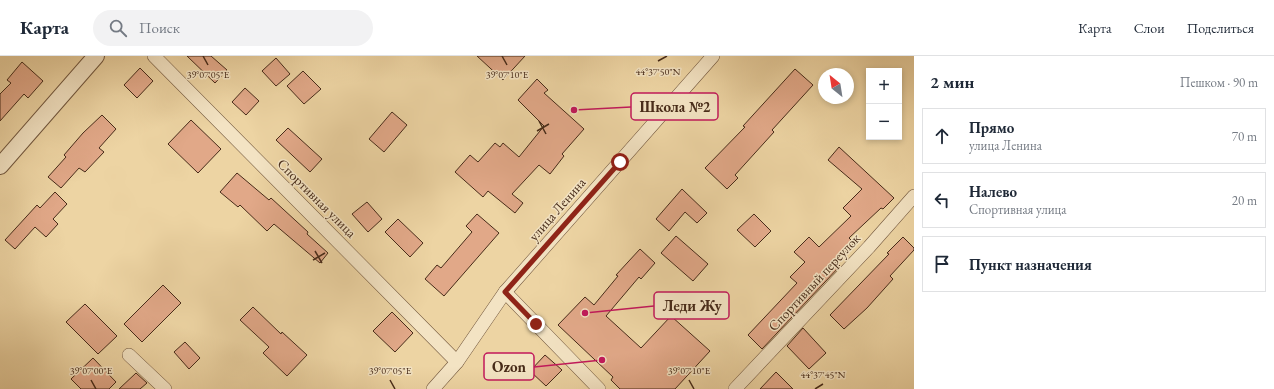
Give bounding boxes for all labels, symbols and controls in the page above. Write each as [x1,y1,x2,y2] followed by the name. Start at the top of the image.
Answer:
[93,10,373,46] search box
[20,15,69,40] text: Карта
[107,17,129,39] icon: search
[139,18,180,37] text: Поиск
[1078,19,1112,37] text: Карта
[1134,19,1165,37] text: Слои
[1187,19,1254,37] text: Поделиться
[636,65,681,78] text: 44°37'50"N
[187,68,230,81] text: 39°07'05"E
[486,68,529,81] text: 39°07'10"E
[818,68,854,104] north arrow
[866,68,902,140] map controls
[866,68,902,104] button: +
[930,71,974,93] text: 2 мин
[1180,74,1258,91] text: Пешком · 90 m
[631,93,718,120] callout: Школа №2
[640,97,710,116] text: Школа №2
[866,104,902,140] button: −
[969,118,1014,137] text: Прямо
[931,125,953,147] icon: ahead
[1232,128,1257,145] text: 70 m
[969,137,1042,154] text: улица Ленина
[611,153,629,171] route start
[274,155,361,242] street label: Спортивная улица
[524,173,590,245] street label: улица Ленина
[969,182,1017,201] text: Налево
[931,189,953,211] icon: left
[1232,192,1257,209] text: 20 m
[969,201,1066,218] text: Спортивная улица
[764,229,864,335] street label: Спортивный переулок
[931,253,953,275] icon: arrive
[969,255,1092,274] text: Пункт назначения
[654,292,729,319] callout: Леди Жу
[662,296,722,315] text: Леди Жу
[527,315,545,333] route end
[484,353,534,380] callout: Ozon
[492,357,527,376] text: Ozon
[70,364,113,377] text: 39°07'00"E
[369,364,412,377] text: 39°07'05"E
[668,364,711,377] text: 39°07'10"E
[801,368,846,381] text: 44°37'45"N

